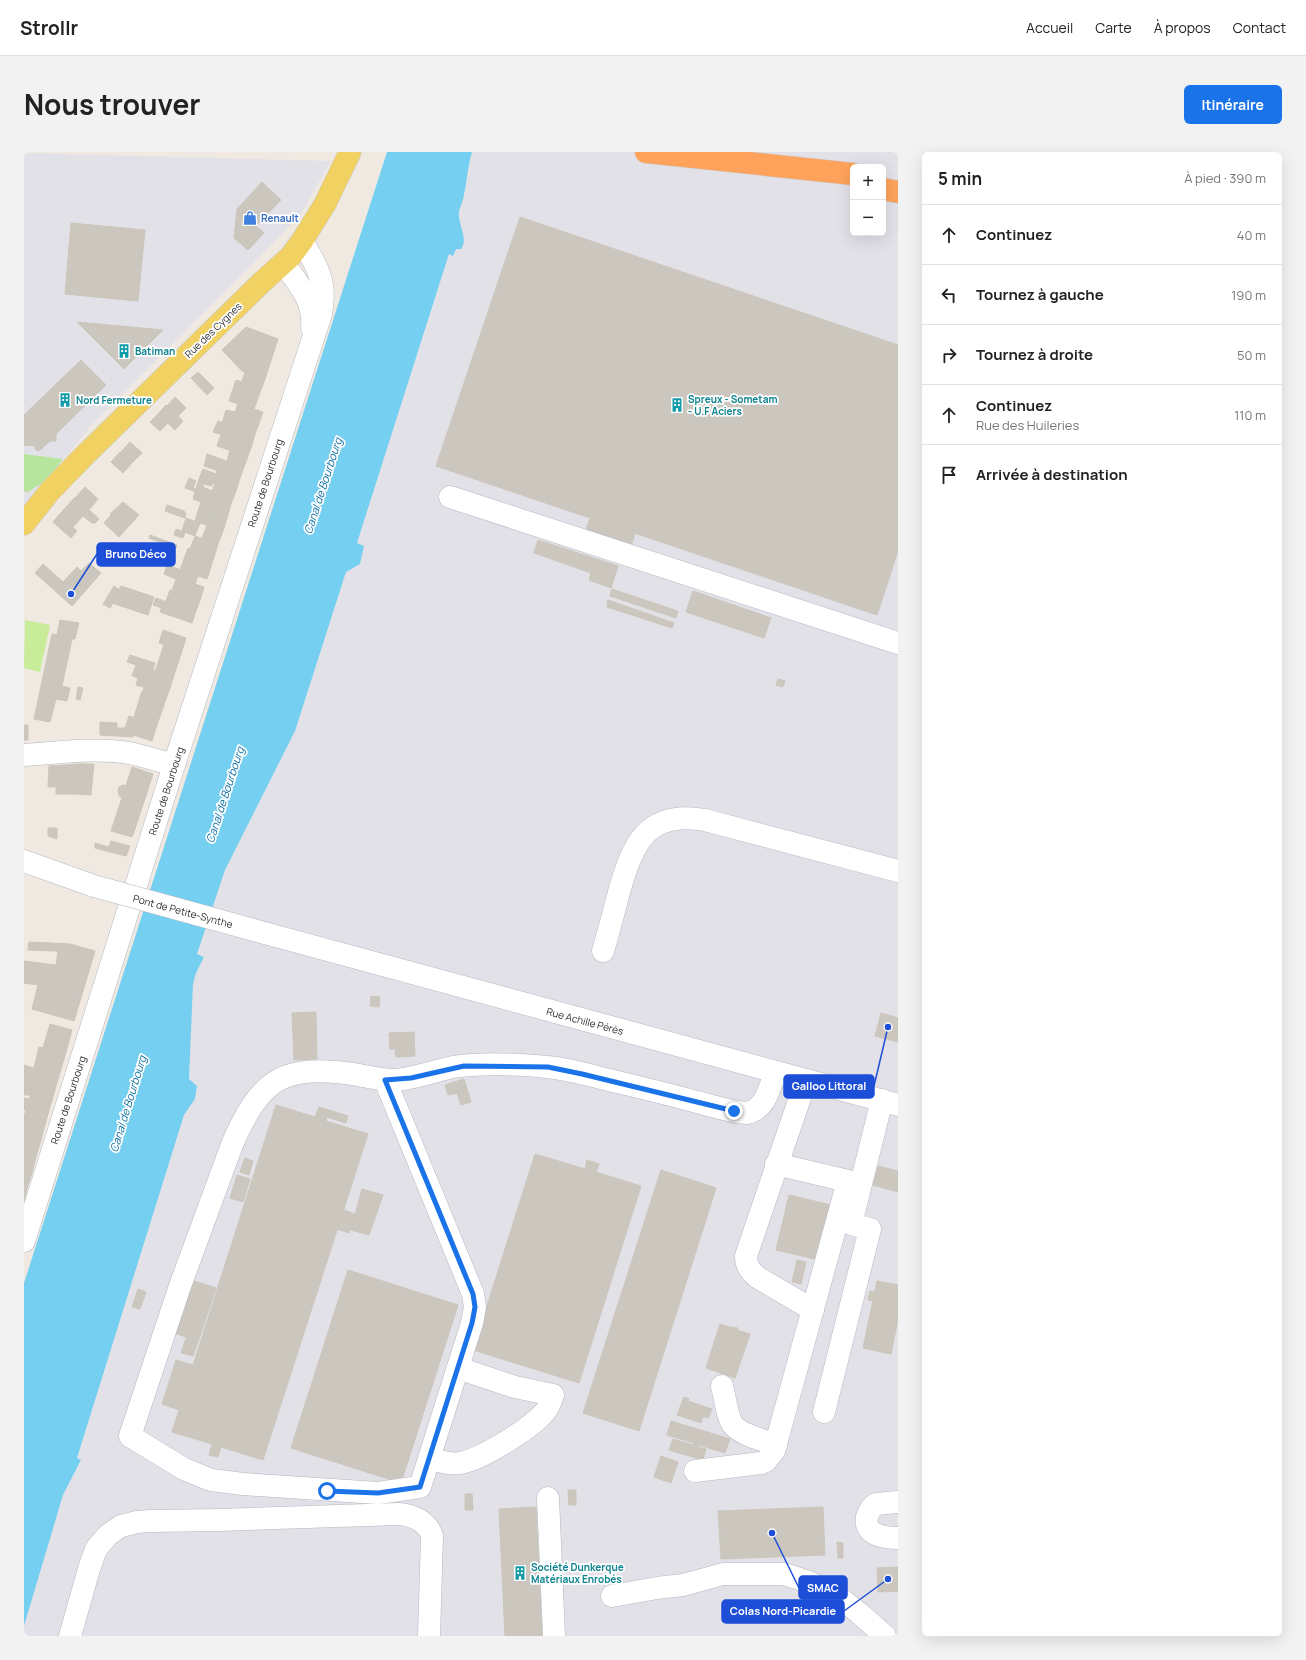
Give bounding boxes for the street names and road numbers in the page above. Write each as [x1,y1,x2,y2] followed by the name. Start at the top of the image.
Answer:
[181,299,245,361] street label: Rue des Cygnes
[244,437,286,529] street label: Route de Bourbourg
[145,745,187,837] street label: Route de Bourbourg
[132,891,235,931] street label: Pont de Petite-Synthe
[545,1004,625,1038] street label: Rue Achille Pérès
[47,1054,89,1146] street label: Route de Bourbourg

